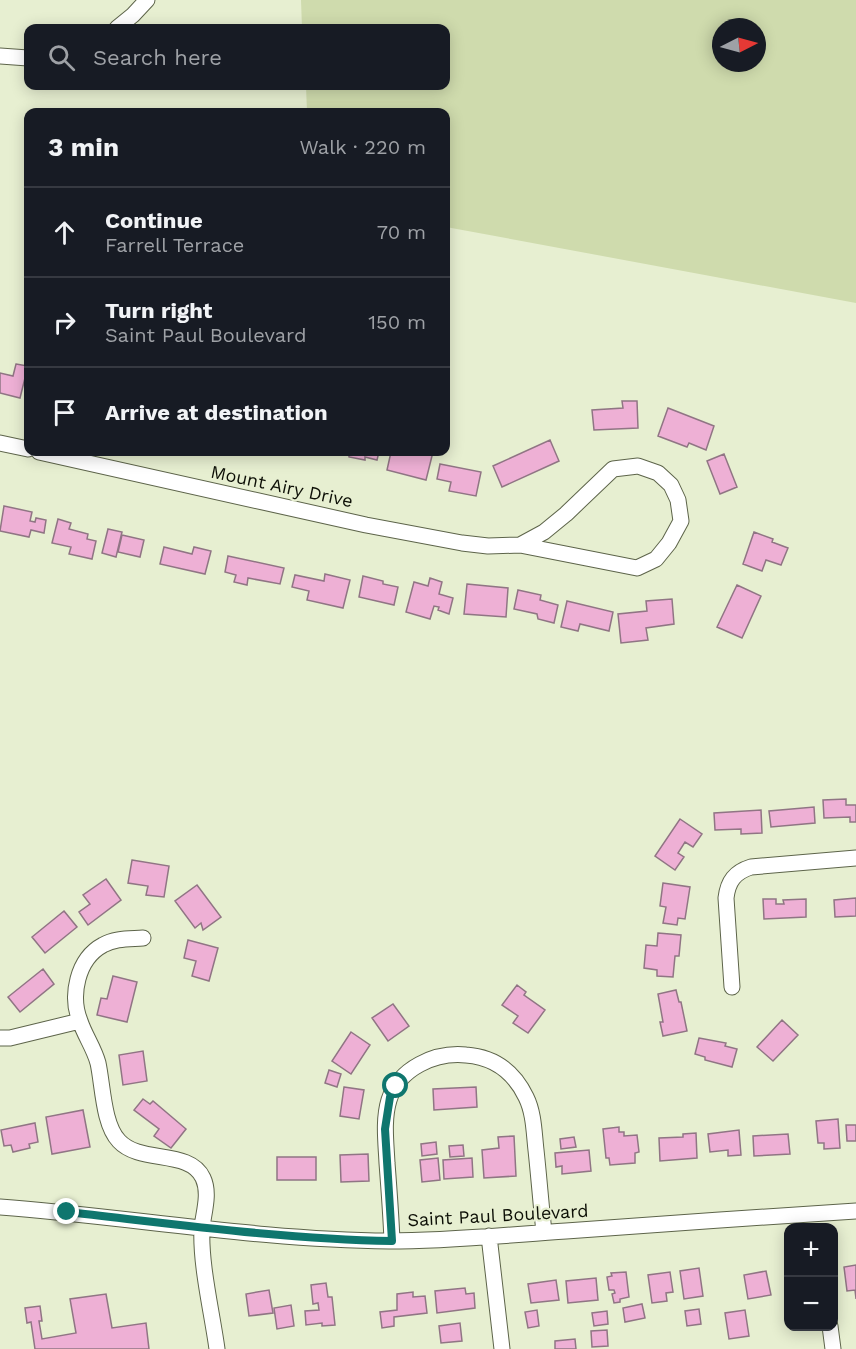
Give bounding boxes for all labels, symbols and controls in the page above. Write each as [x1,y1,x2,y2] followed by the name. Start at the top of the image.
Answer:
[712,18,766,72] north arrow
[24,24,450,90] search box
[45,41,78,74] icon: search
[93,45,222,70] text: Search here
[48,132,119,162] text: 3 min
[299,135,426,159] text: Walk · 220 m
[105,208,203,233] text: Continue
[48,216,81,249] icon: ahead
[377,220,426,244] text: 70 m
[105,233,244,257] text: Farrell Terrace
[105,298,212,323] text: Turn right
[48,306,81,339] icon: right
[368,310,426,334] text: 150 m
[105,323,306,347] text: Saint Paul Boulevard
[48,396,81,429] icon: arrive
[105,400,328,425] text: Arrive at destination
[209,461,355,511] street label: Mount Airy Drive
[382,1072,408,1098] route start
[53,1198,79,1224] route end
[407,1200,589,1230] street label: Saint Paul Boulevard
[784,1223,838,1331] map controls
[784,1223,838,1277] button: +
[784,1277,838,1331] button: −

